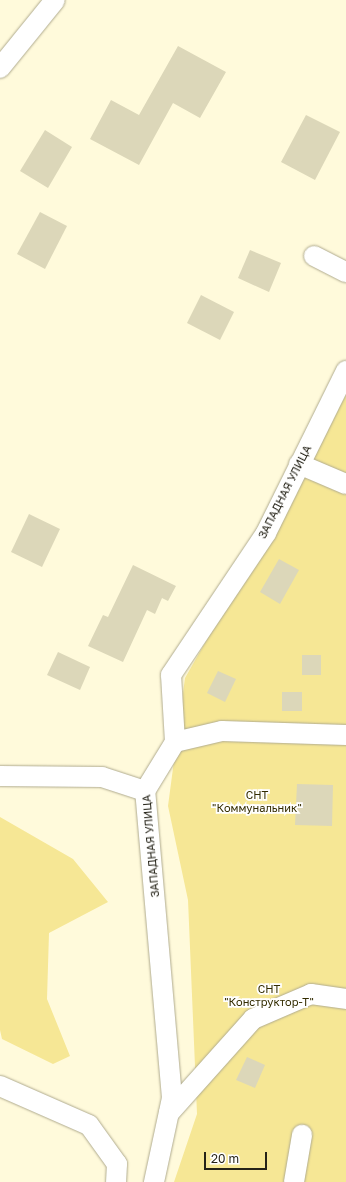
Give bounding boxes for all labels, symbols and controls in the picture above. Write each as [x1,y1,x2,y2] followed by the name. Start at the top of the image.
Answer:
[256,443,314,541] street label: ЗАПАДНАЯ УЛИЦА
[212,789,302,815] park label: СНТ "Коммунальник"
[140,794,162,898] street label: ЗАПАДНАЯ УЛИЦА
[224,983,314,1009] park label: СНТ "Конструктор-Т"
[206,1144,269,1170] scale bar
[211,1151,239,1166] text: 20 m

